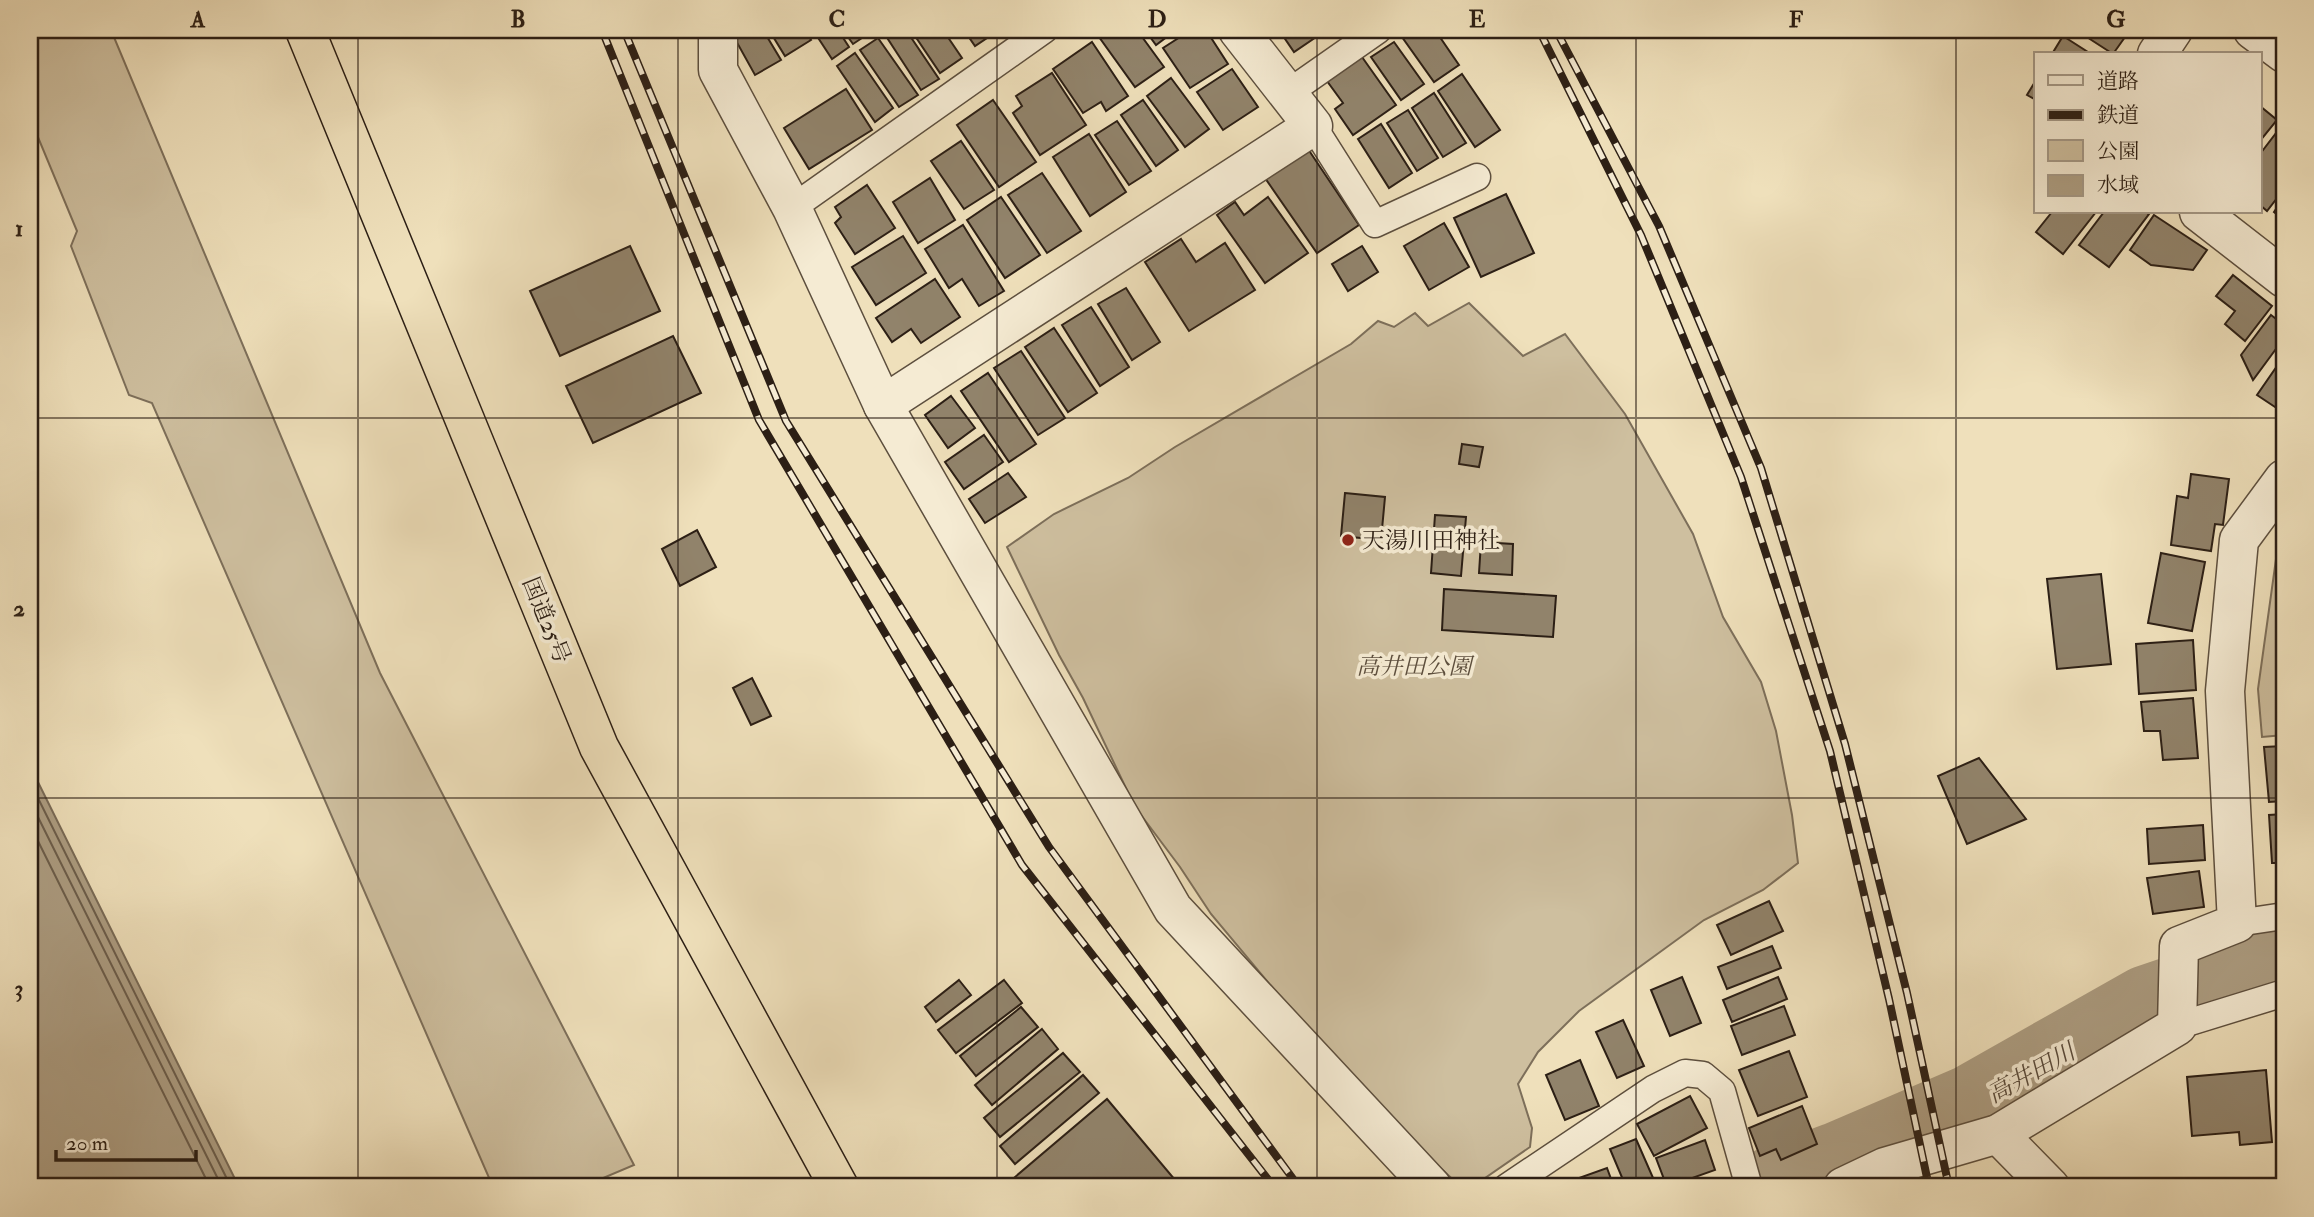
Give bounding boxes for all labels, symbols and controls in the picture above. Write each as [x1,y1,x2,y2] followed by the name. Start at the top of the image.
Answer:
[190,5,206,34] text: A
[510,5,526,34] text: B
[829,5,845,34] text: C
[1148,5,1166,34] text: D
[1469,5,1486,34] text: E
[1789,5,1804,34] text: F
[2106,5,2126,34] text: G
[2034,52,2262,214] legend
[2097,68,2139,95] text: 道路
[2097,102,2139,129] text: 鉄道
[2097,138,2139,165] text: 公園
[2097,172,2139,199] text: 水域
[15,214,23,243] text: 1
[1362,526,1500,555] place label: 天湯川田神社
[1340,532,1356,548] marker: 天湯川田神社
[516,573,577,668] street label: 国道25号
[13,594,25,623] text: 2
[1357,652,1476,681] park label: 高井田公園
[15,974,23,1003] text: 3
[1982,1035,2083,1110] water label: 高井田川
[56,1119,196,1163] scale bar
[66,1130,108,1157] text: 20 m

